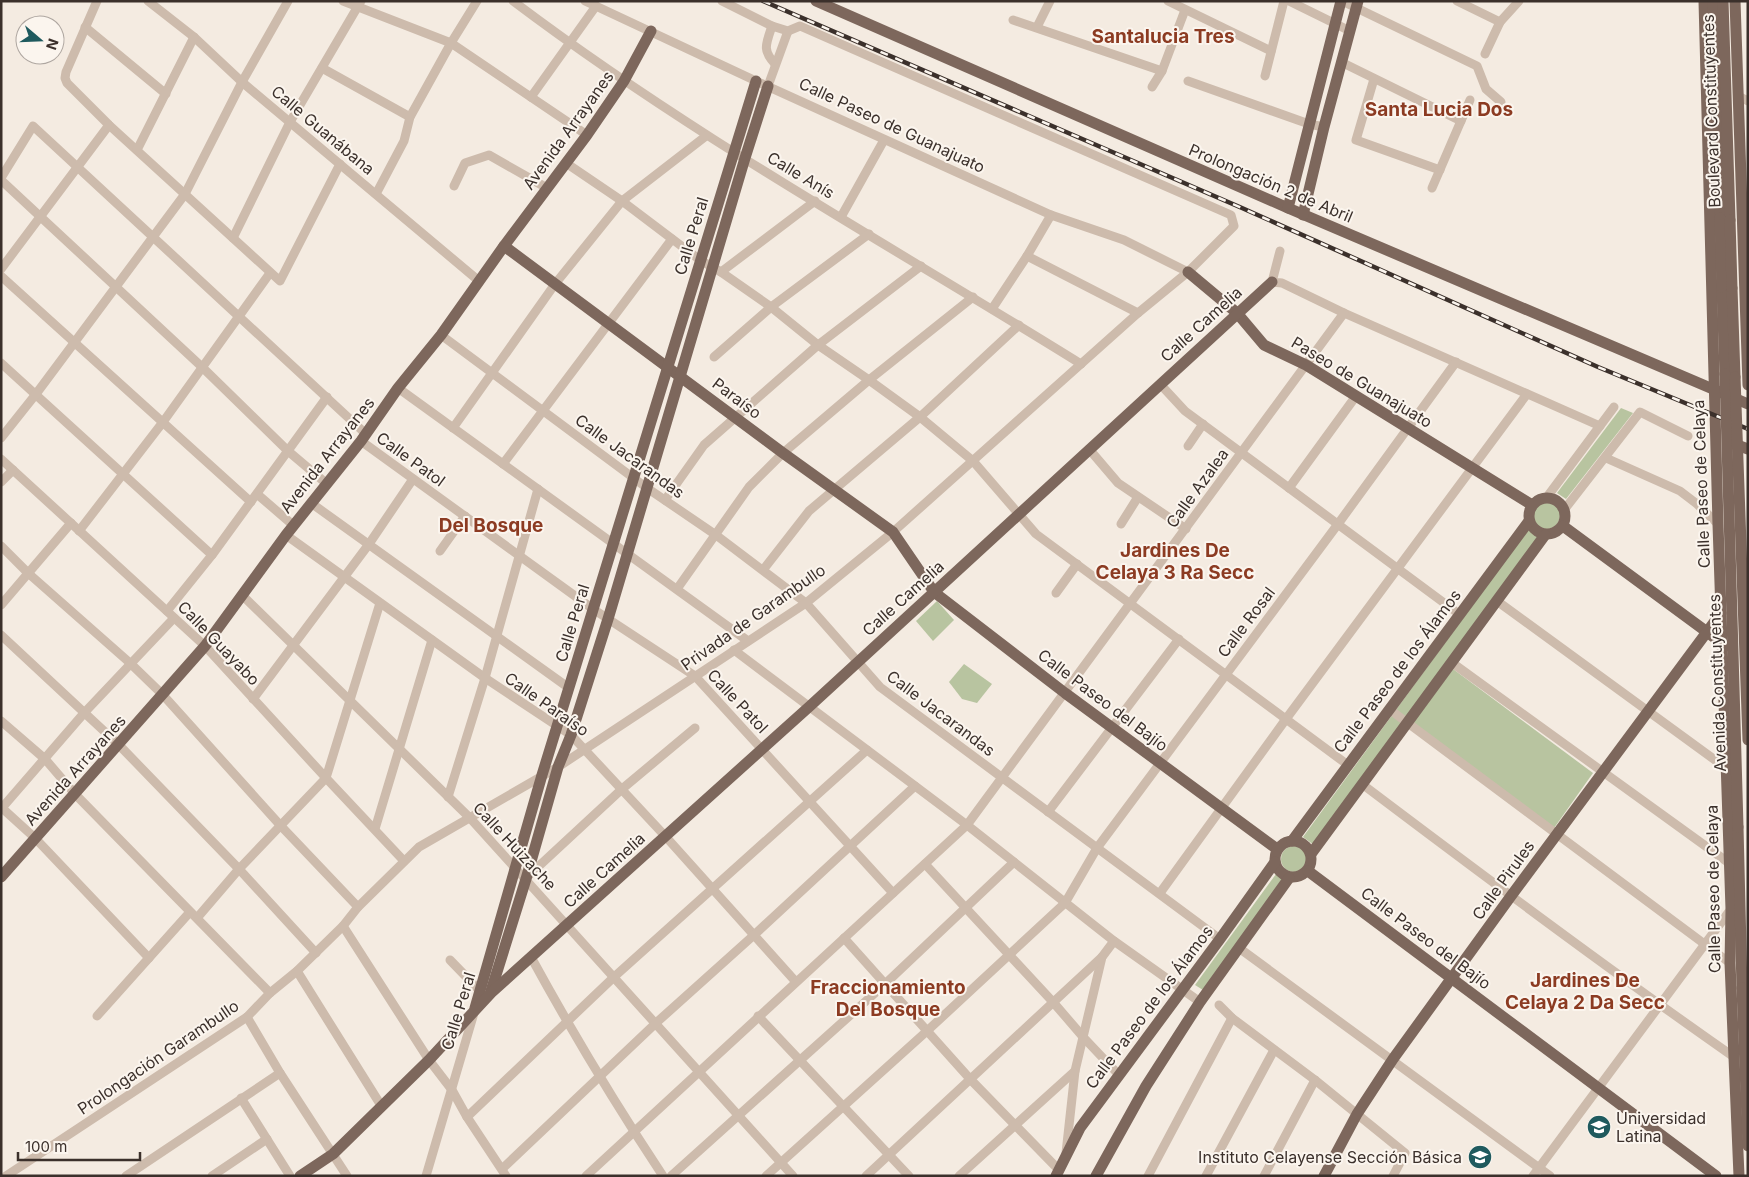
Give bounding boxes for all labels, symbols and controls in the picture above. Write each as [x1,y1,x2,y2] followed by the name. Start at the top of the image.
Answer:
[1698,14,1724,208] street label: Boulevard Constituyentes
[15,15,65,65] north arrow
[1091,25,1235,48] district label: Santalucia Tres
[43,37,63,52] text: N
[518,67,618,193] street label: Avenida Arrayanes
[796,73,988,177] street label: Calle Paseo de Guanajuato
[267,81,379,179] street label: Calle Guanábana
[1365,98,1513,121] district label: Santa Lucia Dos
[1186,139,1356,227] street label: Prolongación 2 de Abril
[764,147,838,203] street label: Calle Anís
[670,195,712,277] street label: Calle Peral
[1156,282,1246,366] street label: Calle Camelia
[1288,332,1436,432] street label: Paseo de Guanajuato
[709,373,765,423] street label: Paraíso
[275,393,379,517] street label: Avenida Arrayanes
[1688,399,1714,569] street label: Calle Paseo de Celaya
[571,410,689,502] street label: Calle Jacarandas
[373,427,449,491] street label: Calle Patol
[1161,444,1233,532] street label: Calle Azalea
[439,514,543,537] district label: Del Bosque
[1096,539,1254,584] district label: Jardines De Celaya 3 Ra Secc
[858,556,948,640] street label: Calle Camelia
[677,560,829,674] street label: Privada de Garambullo
[551,582,593,664] street label: Calle Peral
[1213,583,1279,661] street label: Calle Rosal
[1329,585,1465,757] street label: Calle Paseo de los Álamos
[1704,594,1730,772] street label: Avenida Constituyentes
[174,597,264,689] street label: Calle Guayabo
[1034,645,1172,755] street label: Calle Paseo del Bajío
[703,665,773,737] street label: Calle Patol
[883,666,999,760] street label: Calle Jacarandas
[501,668,593,740] street label: Calle Paraíso
[20,711,130,829] street label: Avenida Arrayanes
[469,798,561,894] street label: Calle Huizache
[1702,805,1724,973] street label: Calle Paseo de Celaya
[559,828,649,912] street label: Calle Camelia
[1467,836,1539,924] street label: Calle Pirules
[1357,883,1495,993] street label: Calle Paseo del Bajío
[1081,921,1217,1093] street label: Calle Paseo de los Álamos
[1505,969,1665,1014] district label: Jardines De Celaya 2 Da Secc
[437,970,479,1052] street label: Calle Peral
[810,976,966,1021] district label: Fraccionamiento Del Bosque
[73,995,243,1119] street label: Prolongación Garambullo
[1616,1108,1706,1146] place label: Universidad Latina
[1586,1114,1612,1140] school or university icon: Universidad Latina
[18,1130,140,1162] scale bar
[25,1137,67,1156] text: 100 m
[1467,1144,1493,1170] school or university icon: Instituto Celayense Sección Básica
[1198,1147,1462,1167] place label: Instituto Celayense Sección Básica

